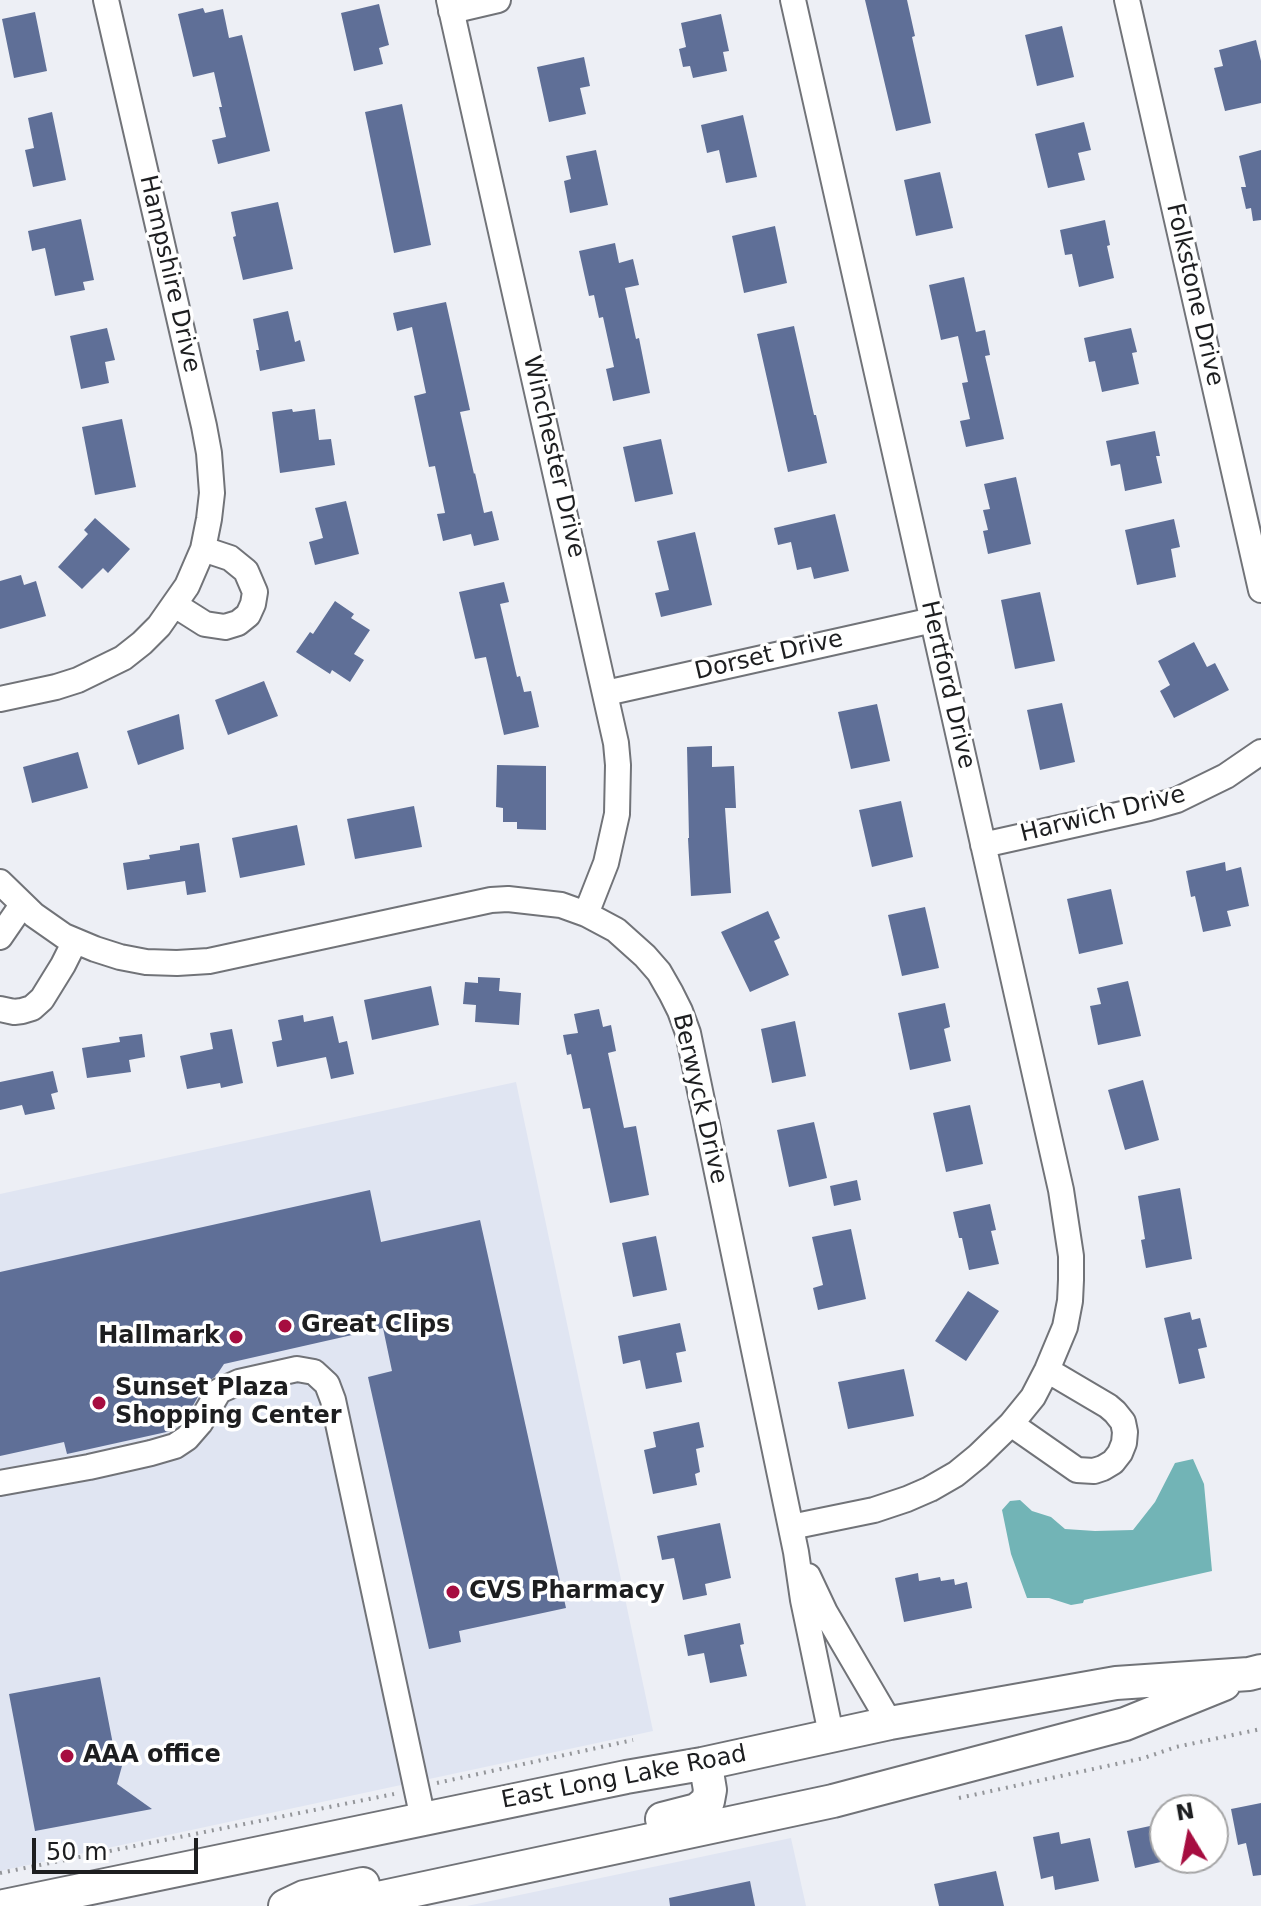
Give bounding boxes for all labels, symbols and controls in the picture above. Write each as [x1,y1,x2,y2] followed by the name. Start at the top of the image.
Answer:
[132,173,206,375] street label: Hampshire Drive
[1159,201,1229,389] street label: Folkstone Drive
[516,353,590,561] street label: Winchester Drive
[914,598,980,772] street label: Hertford Drive
[692,625,846,687] street label: Dorset Drive
[1018,781,1188,849] street label: Harwich Drive
[665,1011,733,1187] street label: Berwyck Drive
[301,1312,450,1340] place label: Great Clips
[276,1317,294,1335] marker: Great Clips
[98,1323,220,1351] place label: Hallmark
[227,1328,245,1346] marker: Hallmark
[115,1375,342,1431] place label: Sunset Plaza Shopping Center
[90,1394,108,1412] marker: Sunset Plaza Shopping Center
[469,1578,665,1606] place label: CVS Pharmacy
[444,1583,462,1601] marker: CVS Pharmacy
[499,1740,749,1816] street label: East Long Lake Road
[83,1742,221,1770] place label: AAA office
[58,1747,76,1765] marker: AAA office
[1149,1794,1229,1874] north arrow
[1174,1798,1196,1826] text: N
[36,1822,202,1872] scale bar
[46,1838,108,1866] text: 50 m

